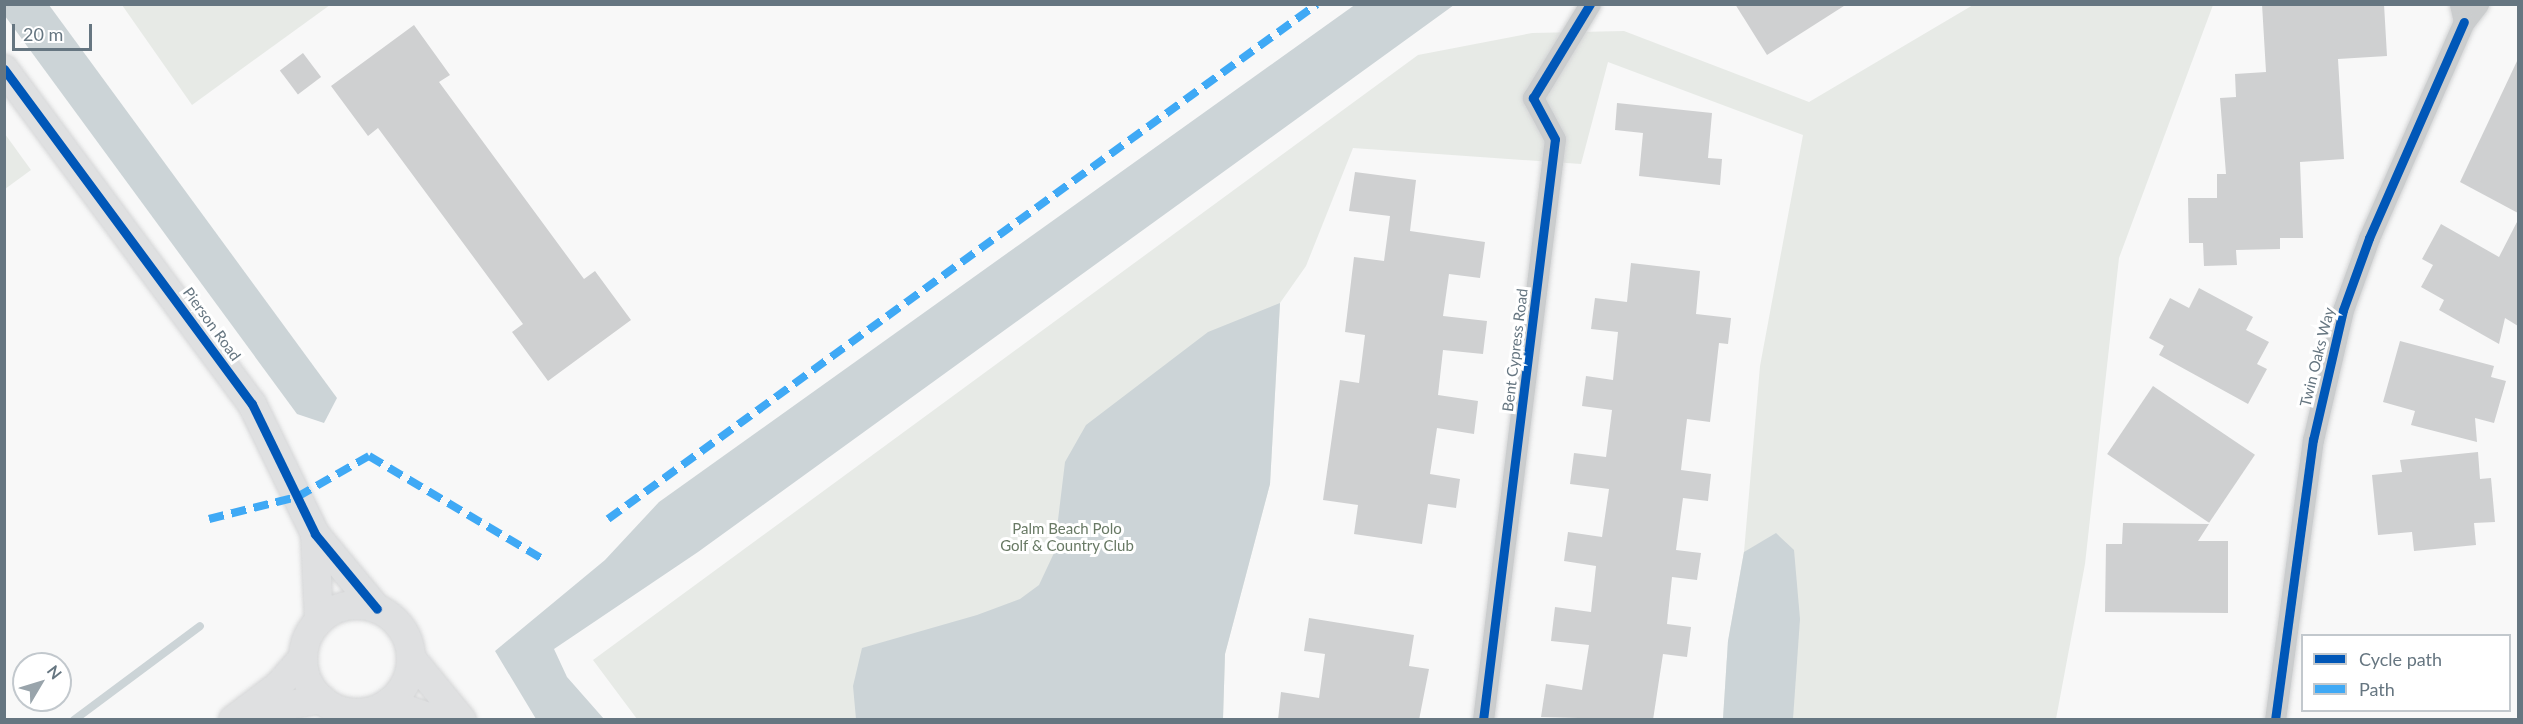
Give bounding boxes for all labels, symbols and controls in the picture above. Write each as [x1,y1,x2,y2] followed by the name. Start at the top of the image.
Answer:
[15,12,94,50] scale bar
[23,23,63,45] text: 20 m
[179,284,245,364] street label: Pierson Road
[1499,287,1531,413] street label: Bent Cypress Road
[2296,305,2338,409] street label: Twin Oaks Way
[1000,519,1134,554] park label: Palm Beach Polo Golf & Country Club
[2301,634,2511,712] legend
[2359,648,2442,670] text: Cycle path
[12,652,72,712] north arrow
[44,661,66,683] text: N
[2359,678,2395,700] text: Path

